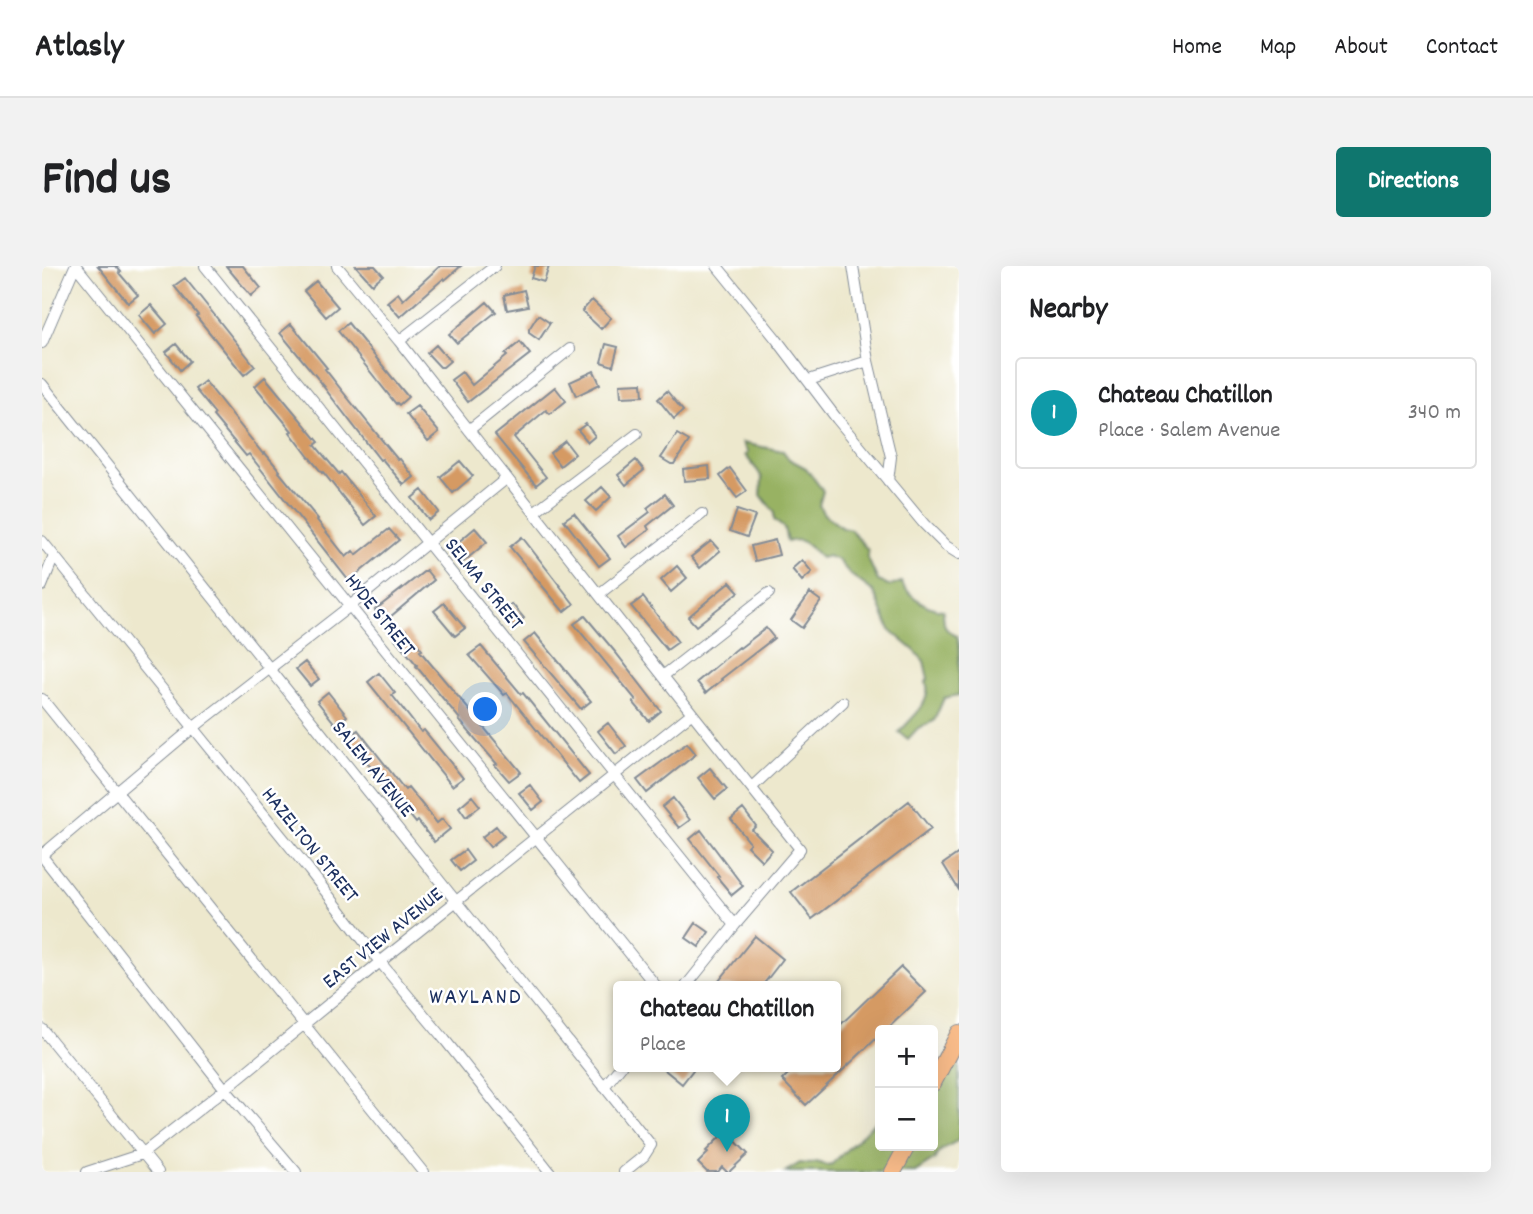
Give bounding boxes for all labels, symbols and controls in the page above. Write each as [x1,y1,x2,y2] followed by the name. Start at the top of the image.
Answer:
[35,25,124,72] text: Atlasly
[1172,31,1222,65] text: Home
[1260,31,1296,65] text: Map
[1334,31,1388,65] text: About
[1426,31,1498,65] text: Contact
[42,147,171,217] text: Find us
[1336,147,1491,217] button: Directions
[1029,290,1107,333] text: Nearby
[1098,378,1273,415] text: Chateau Chatillon
[1051,397,1057,430] text: 1
[1408,397,1461,430] text: 340 m
[1098,415,1280,448] text: Place · Salem Avenue
[436,532,530,638] street label: SELMA STREET
[336,568,422,664] street label: HYDE STREET
[468,692,502,726] your location
[323,715,420,825] street label: SALEM AVENUE
[253,782,365,910] street label: HAZELTON STREET
[317,881,451,997] street label: EAST VIEW AVENUE
[613,981,841,1072] popup
[429,982,523,1015] district label: WAYLAND
[640,992,814,1029] text: Chateau Chatillon
[875,1025,938,1151] map controls
[875,1025,938,1088] button: +
[640,1029,686,1062] text: Place
[875,1088,938,1151] button: −
[704,1094,750,1152] pin: 1

